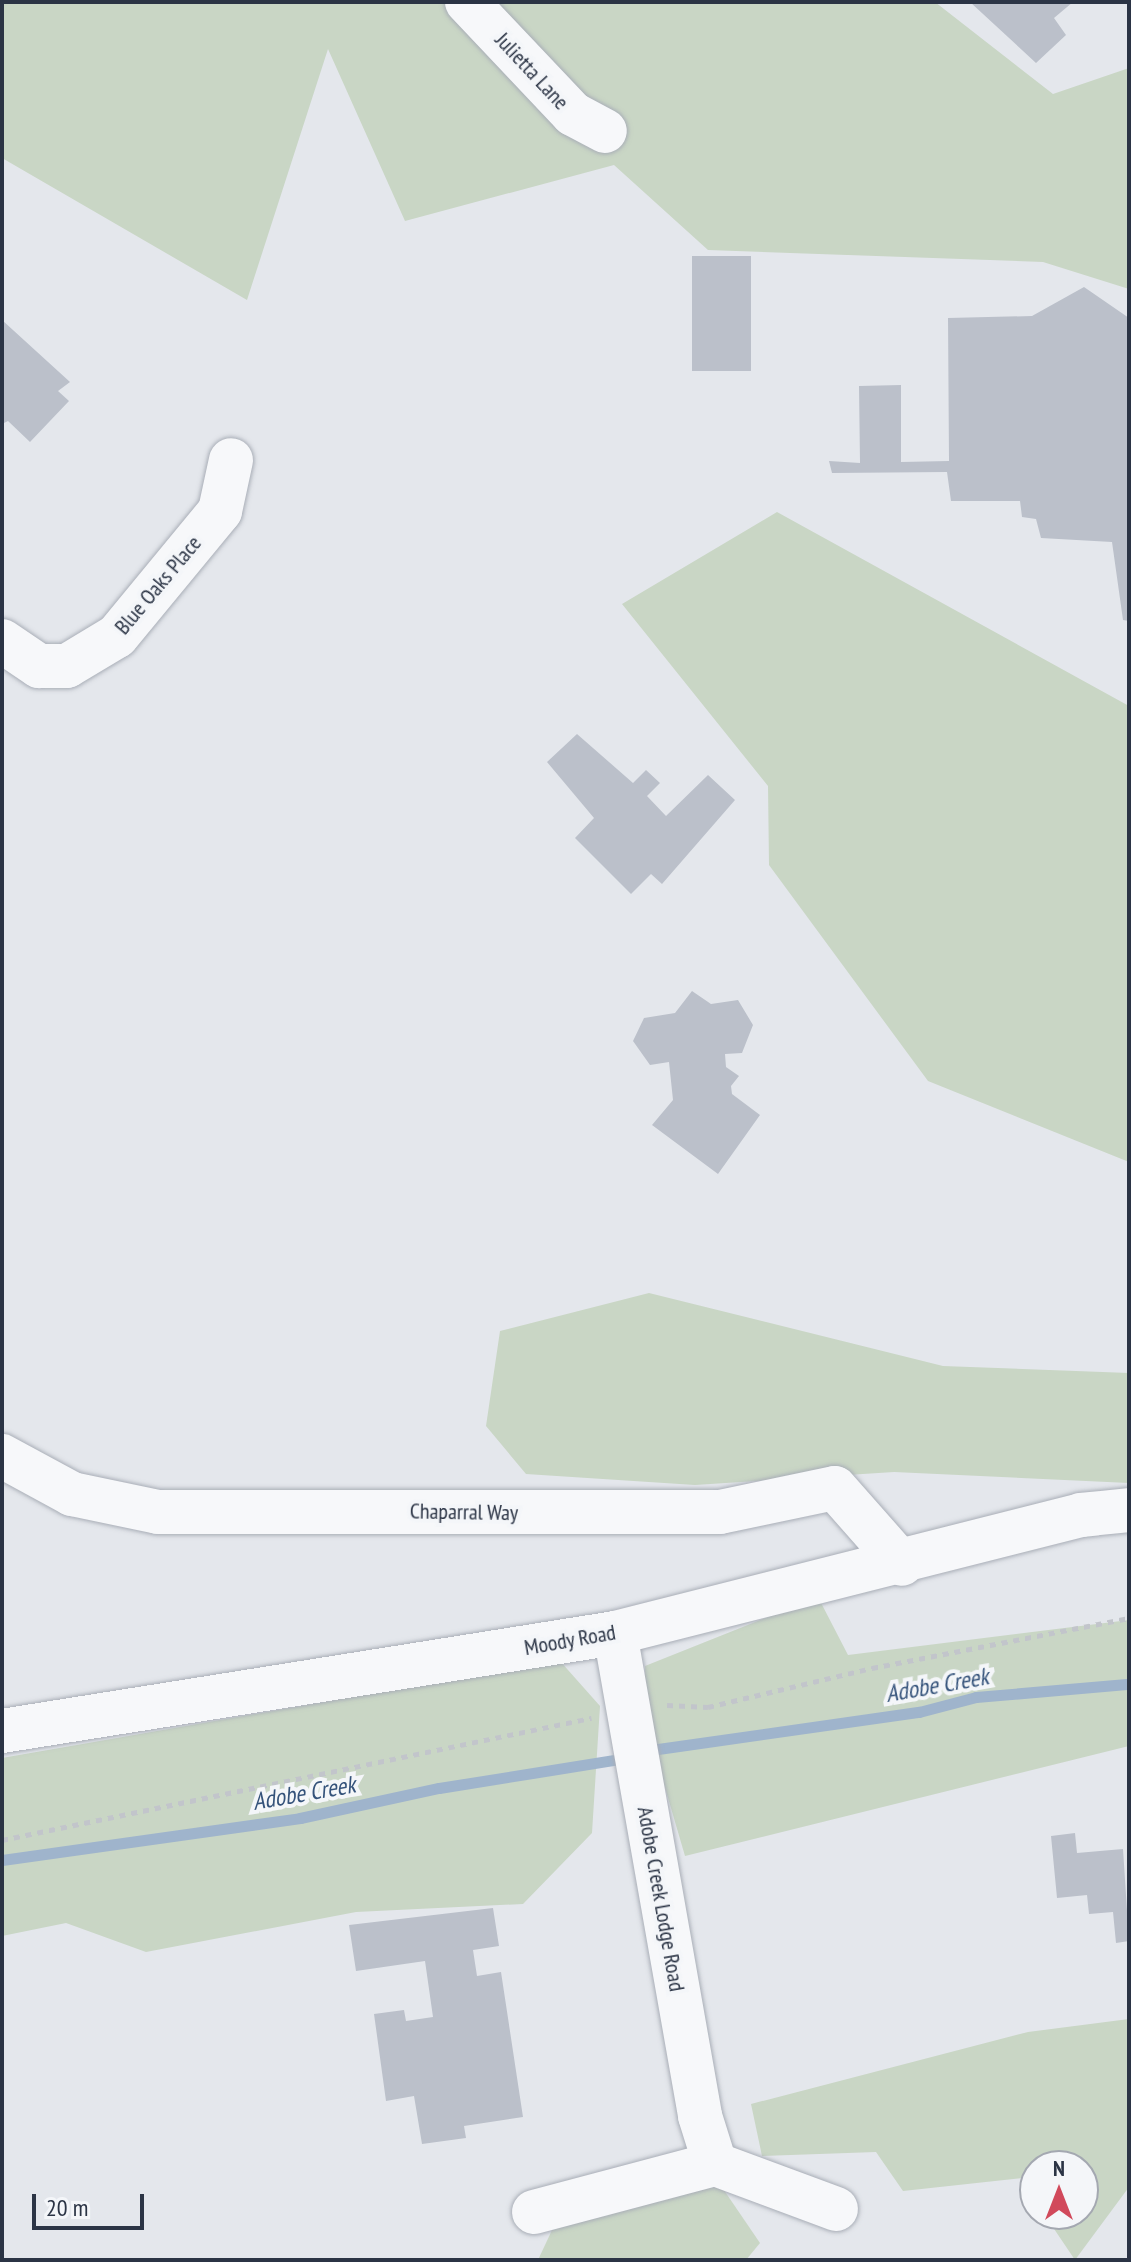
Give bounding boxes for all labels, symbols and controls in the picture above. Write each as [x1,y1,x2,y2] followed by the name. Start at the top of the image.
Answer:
[490,27,574,115] street label: Julietta Lane
[109,530,207,640] street label: Blue Oaks Place
[409,1498,519,1526] street label: Chaparral Way
[522,1619,618,1661] street label: Moody Road
[883,1662,991,1708] water label: Adobe Creek
[250,1770,358,1816] water label: Adobe Creek
[632,1804,690,1994] street label: Adobe Creek Lodge Road
[1019,2150,1099,2230] north arrow
[1053,2154,1065,2182] text: N
[36,2178,148,2228] scale bar
[46,2192,88,2223] text: 20 m

